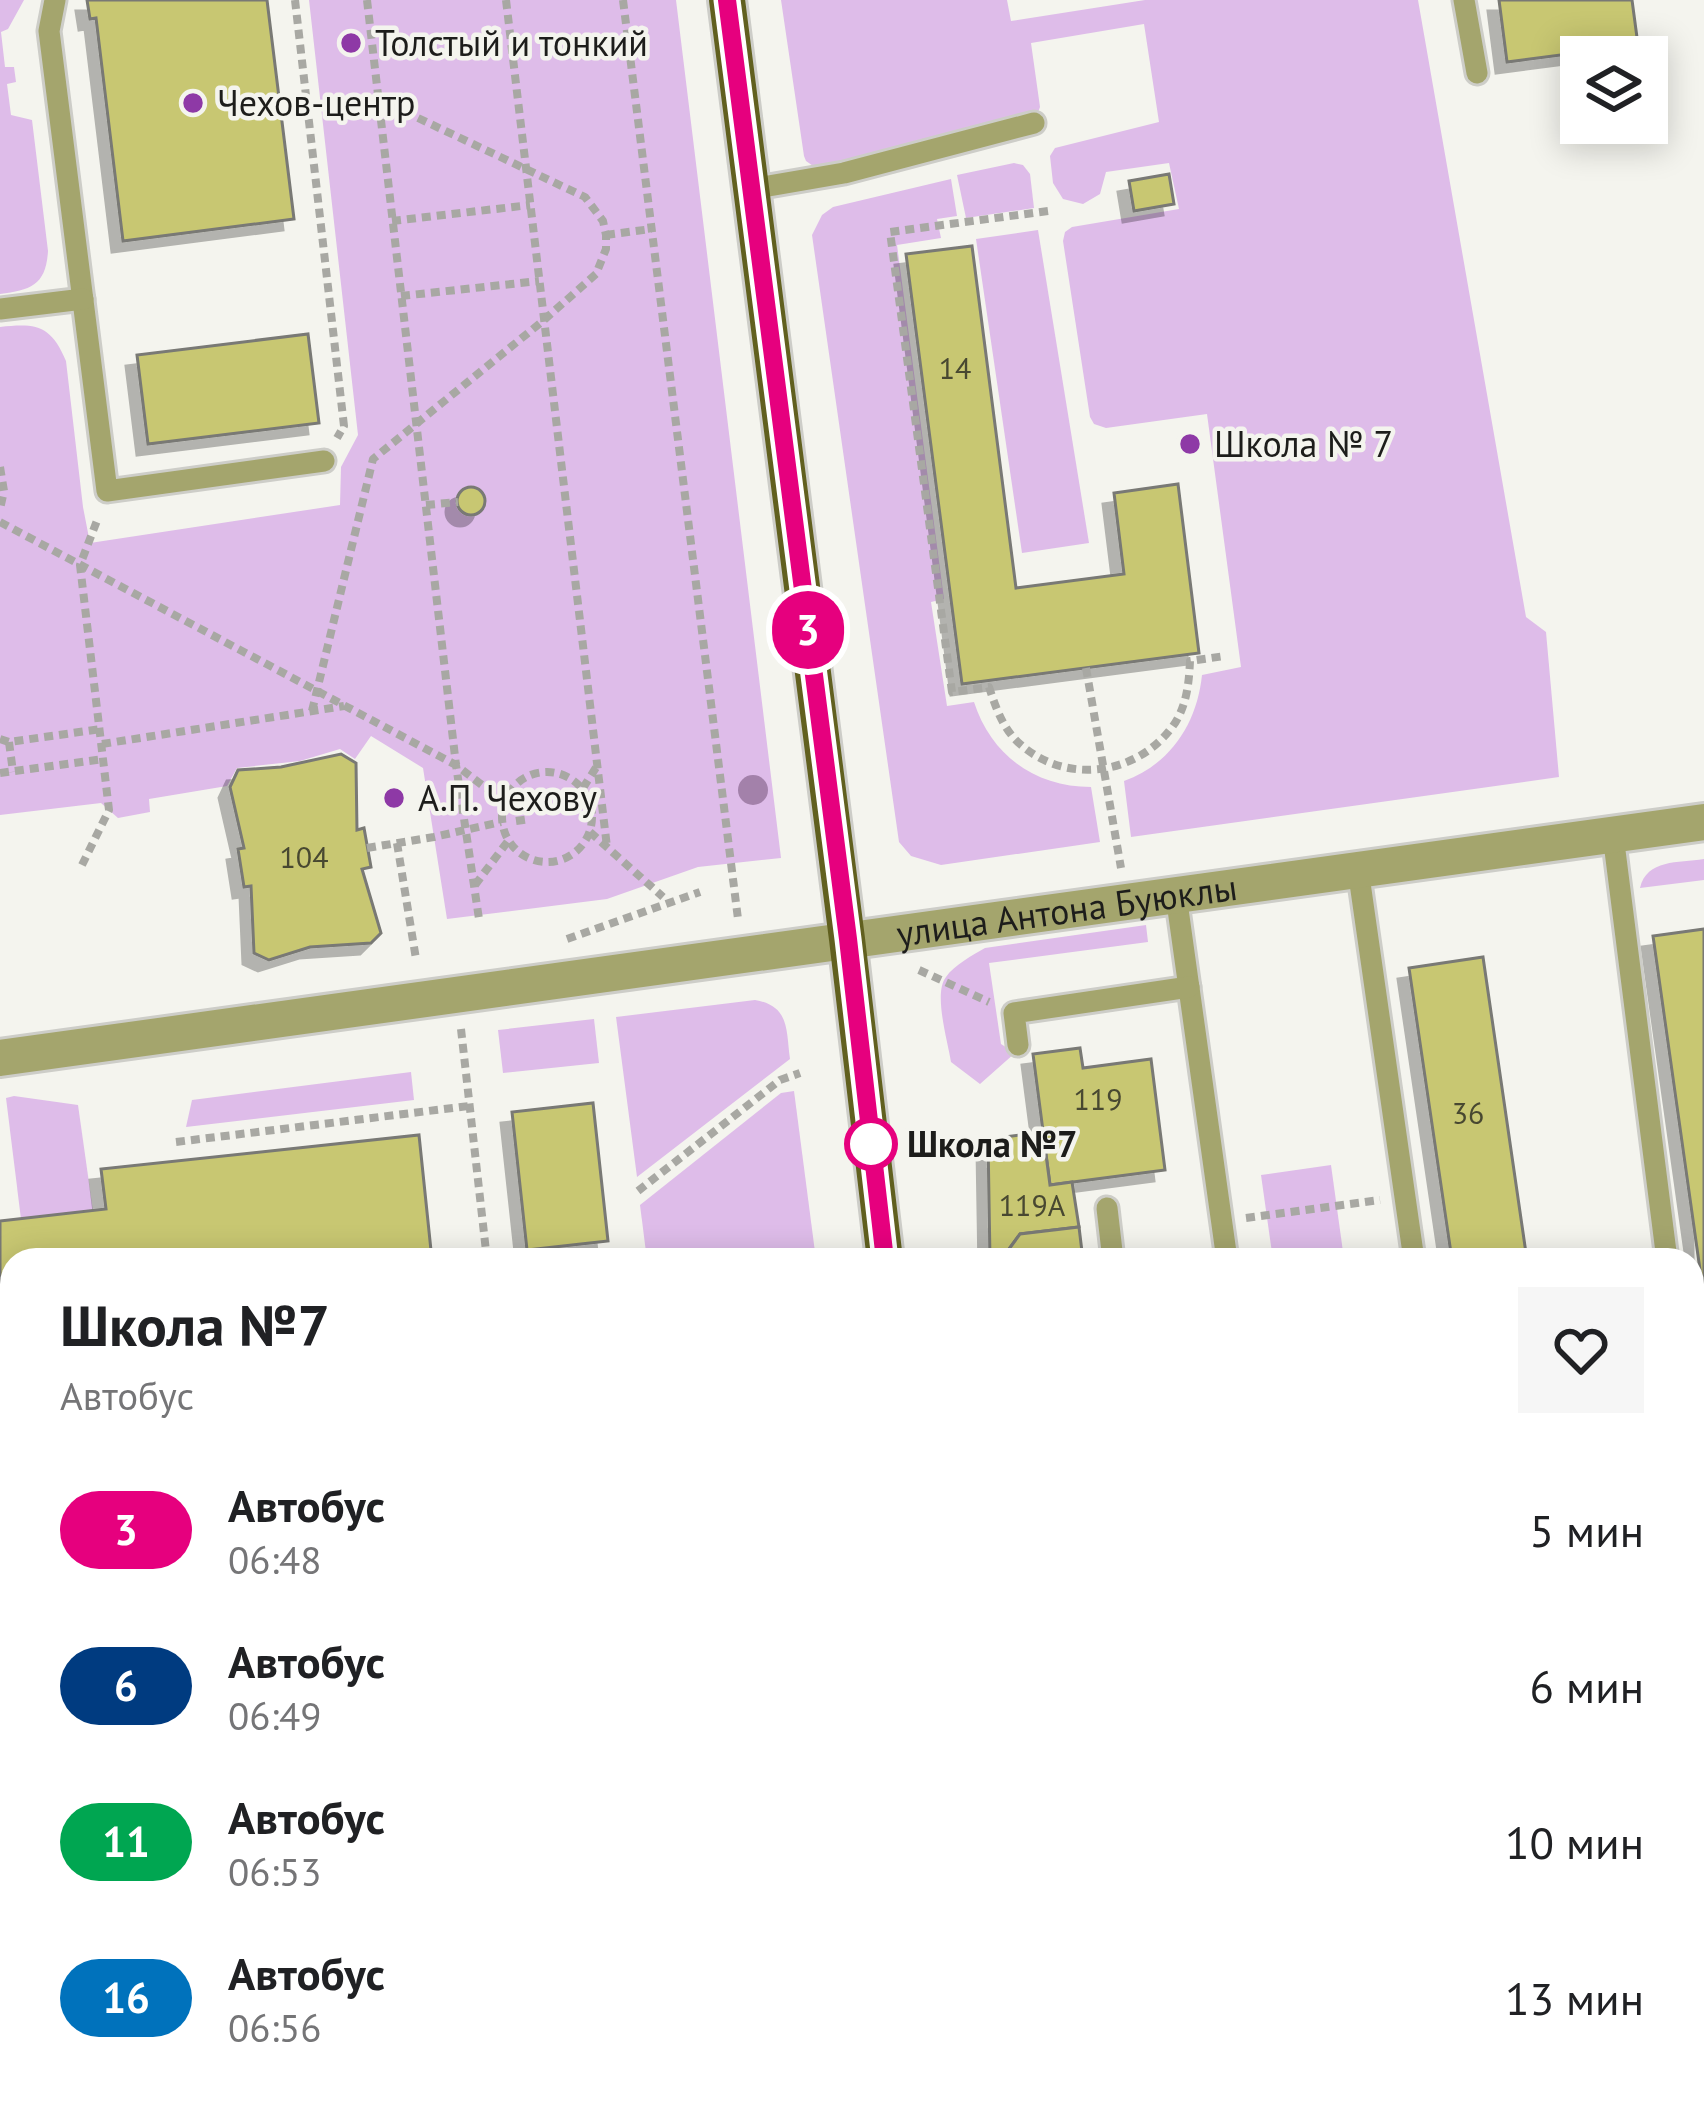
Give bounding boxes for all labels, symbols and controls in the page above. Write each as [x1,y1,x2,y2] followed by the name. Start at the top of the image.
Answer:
[375,19,648,66] place label: Толстый и тонкий
[338,30,364,56] marker: Толстый и тонкий
[1560,36,1668,144] map controls
[1560,36,1668,144] button: layers
[217,79,416,126] place label: Чехов-центр
[180,90,206,116] marker: Чехов-центр
[939,348,971,387] house number: 14
[1214,420,1393,467] place label: Школа № 7
[1177,431,1203,457] marker: Школа № 7
[769,591,847,669] line badge: 3
[796,602,820,657] text: 3
[418,774,597,821] place label: А.П. Чехову
[381,785,407,811] marker: А.П. Чехову
[279,837,329,876] house number: 104
[894,863,1240,957] street label: улица Антона Буюклы
[1073,1079,1123,1118] house number: 119
[1452,1093,1484,1132] house number: 36
[846,1119,896,1169] marker: Школа №7
[907,1120,1077,1167] place label: Школа №7
[999,1185,1066,1224] house number: 119А
[1518,1287,1644,1413] button: heart
[60,1288,330,1362] text: Школа №7
[60,1370,194,1421] text: Автобус
[228,1476,385,1534] text: Автобус
[1530,1501,1644,1559] text: 5 мин
[114,1502,138,1557] text: 3
[228,1534,322,1585] text: 06:48
[228,1632,385,1690] text: Автобус
[1530,1657,1644,1715] text: 6 мин
[114,1658,138,1713] text: 6
[228,1690,322,1741] text: 06:49
[228,1788,385,1846] text: Автобус
[1505,1813,1644,1871] text: 10 мин
[102,1814,150,1869] text: 11
[228,1846,322,1897] text: 06:53
[228,1944,385,2002] text: Автобус
[1505,1969,1644,2027] text: 13 мин
[102,1970,150,2025] text: 16
[228,2002,322,2053] text: 06:56

